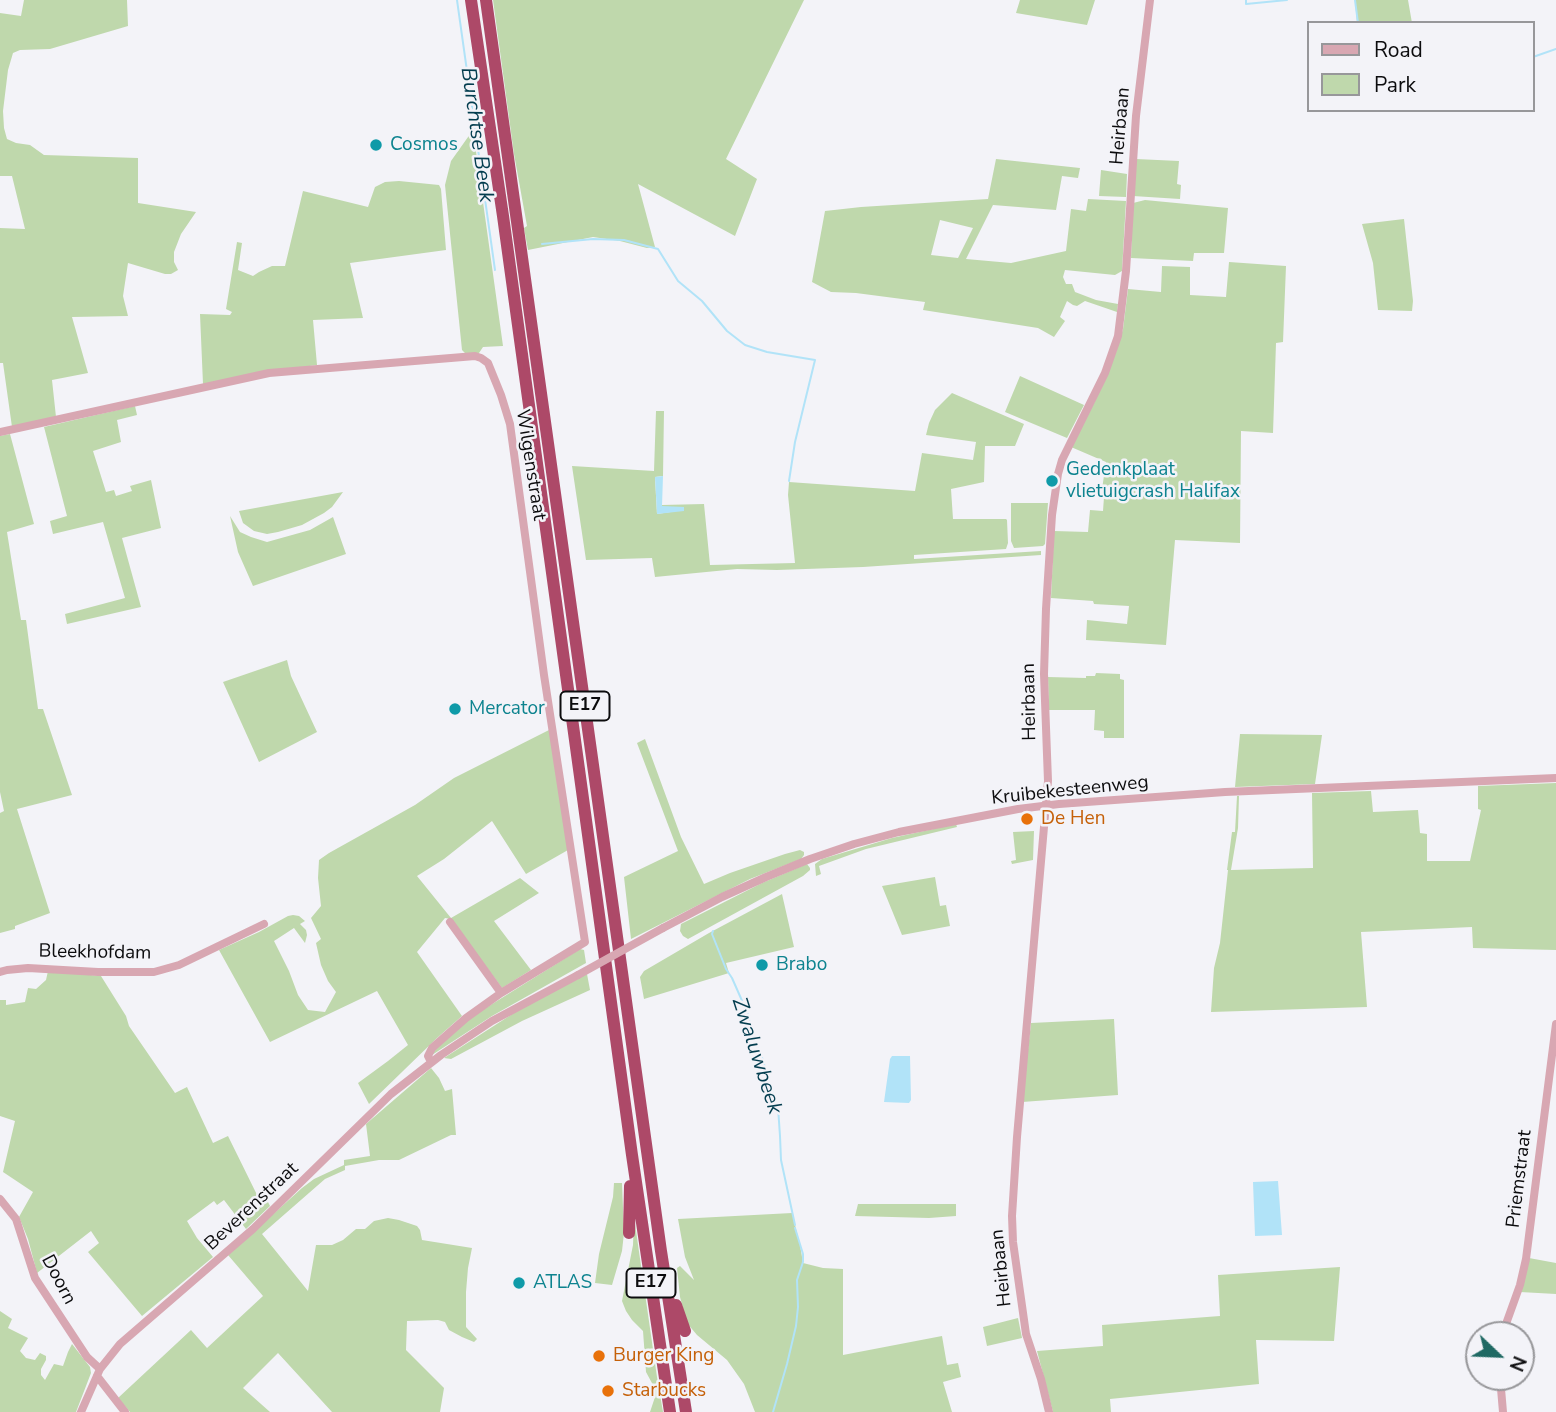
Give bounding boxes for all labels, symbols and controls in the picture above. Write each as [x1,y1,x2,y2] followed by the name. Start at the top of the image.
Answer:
[1308,21,1535,112] legend
[1374,36,1423,64] text: Road
[454,66,498,204] water label: Burchtse Beek
[1374,71,1416,99] text: Park
[1106,86,1136,166] street label: Heirbaan
[390,134,458,156] place label: Cosmos
[368,137,384,153] marker: Cosmos
[510,408,550,522] street label: Wilgenstraat
[1066,459,1240,503] place label: Gedenkplaat vlietuigcrash Halifax
[1044,473,1060,489] marker: Gedenkplaat vlietuigcrash Halifax
[1018,663,1042,741] street label: Heirbaan
[560,692,610,720] road number: E17
[469,698,545,720] place label: Mercator
[447,701,463,717] marker: Mercator
[990,771,1150,811] street label: Kruibekesteenweg
[1041,808,1105,830] place label: De Hen
[1019,811,1035,827] marker: De Hen
[38,941,152,965] street label: Bleekhofdam
[776,954,827,976] place label: Brabo
[754,957,770,973] marker: Brabo
[725,995,787,1117] water label: Zwaluwbeek
[1503,1129,1537,1229] street label: Priemstraat
[201,1158,303,1256] street label: Beverenstraat
[987,1228,1017,1308] street label: Heirbaan
[36,1251,80,1309] street label: Doorn
[626,1268,676,1298] road number: E17
[533,1272,592,1294] place label: ATLAS
[511,1275,527,1291] marker: ATLAS
[1465,1321,1535,1391] north arrow
[613,1345,714,1367] place label: Burger King
[591,1348,607,1364] marker: Burger King
[1503,1352,1532,1375] text: N
[622,1380,706,1402] place label: Starbucks
[600,1383,616,1399] marker: Starbucks

